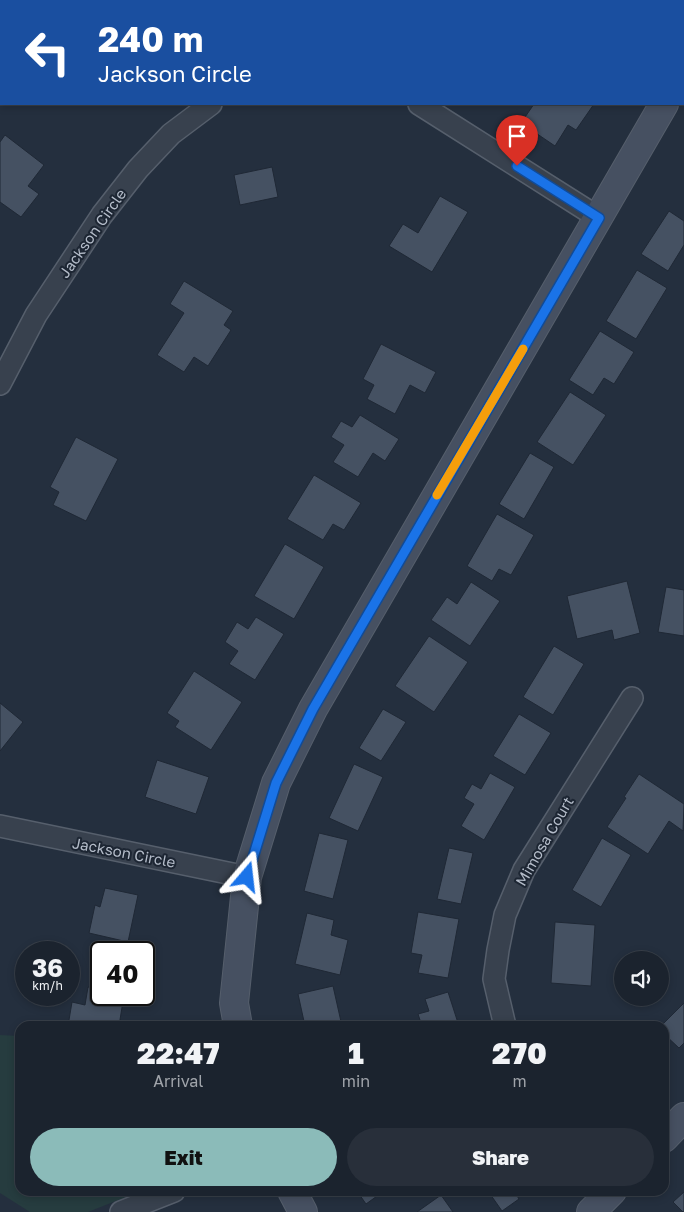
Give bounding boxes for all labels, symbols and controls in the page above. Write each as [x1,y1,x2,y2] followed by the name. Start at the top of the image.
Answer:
[98,18,203,60] text: 240 m
[15,20,80,85] icon: left
[98,60,252,87] text: Jackson Circle
[496,115,538,166] pin
[503,122,531,150] icon: arrive
[55,185,130,281] street label: Jackson Circle
[511,793,577,889] street label: Mimosa Court
[71,833,177,871] street label: Jackson Circle
[220,850,272,902] position arrow
[90,941,155,1006] speed limit sign: 40
[614,951,669,1006] map controls
[614,951,669,1006] button: sound
[32,952,63,983] text: 36
[32,978,63,993] text: km/h
[137,1035,220,1071] text: 22:47
[348,1035,364,1071] text: 1
[492,1035,547,1071] text: 270
[153,1071,203,1091] text: Arrival
[342,1071,370,1091] text: min
[512,1071,527,1091] text: m
[30,1128,337,1186] button: Exit
[347,1128,654,1186] button: Share

